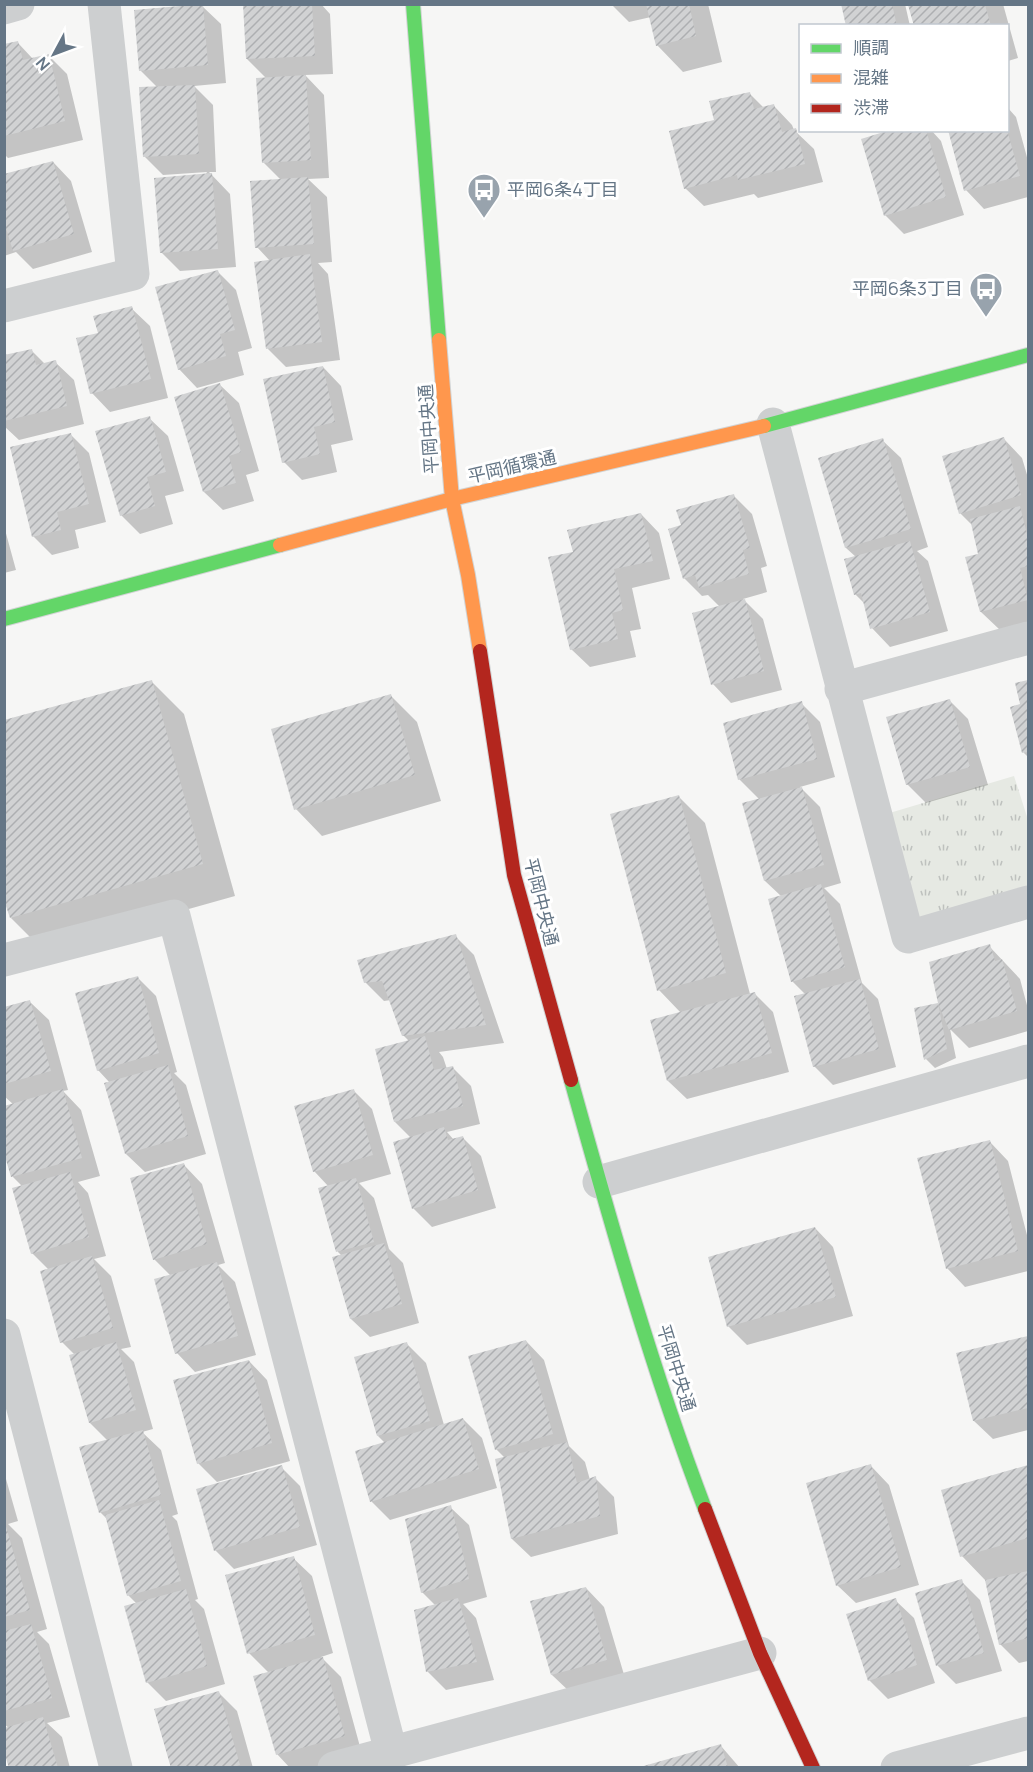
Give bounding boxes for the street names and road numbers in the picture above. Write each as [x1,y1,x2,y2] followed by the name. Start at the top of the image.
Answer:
[413,383,443,475] street label: 平岡中央通
[465,444,558,488] street label: 平岡循環通
[519,855,565,948] street label: 平岡中央通
[652,1321,702,1414] street label: 平岡中央通

